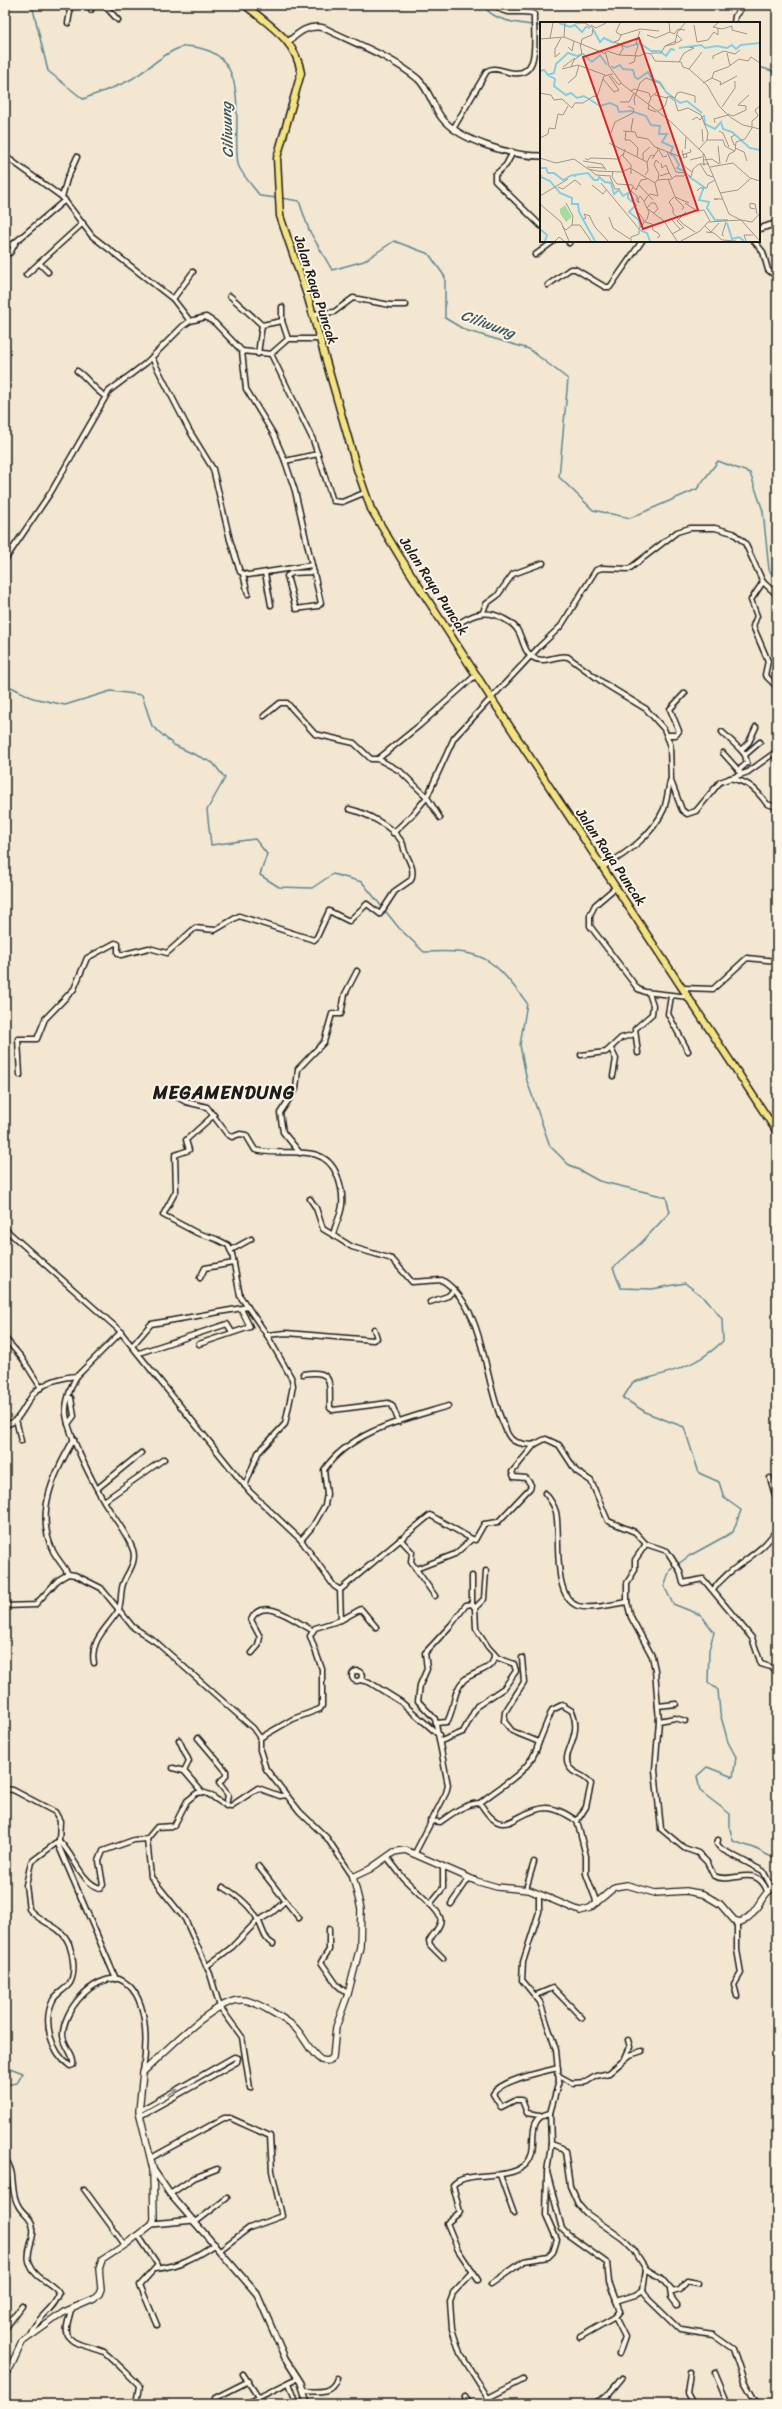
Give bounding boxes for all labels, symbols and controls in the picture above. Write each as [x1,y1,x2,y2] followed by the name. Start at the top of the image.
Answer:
[540,22,760,242] inset map
[213,100,241,158] water label: Ciliwung
[286,231,345,348] street label: Jalan Raya Puncak
[457,302,520,346] water label: Ciliwung
[392,531,475,640] street label: Jalan Raya Puncak
[568,802,653,911] street label: Jalan Raya Puncak
[152,1077,295,1109] district label: MEGAMENDUNG
[167,2088,179,2095] one-way arrow

